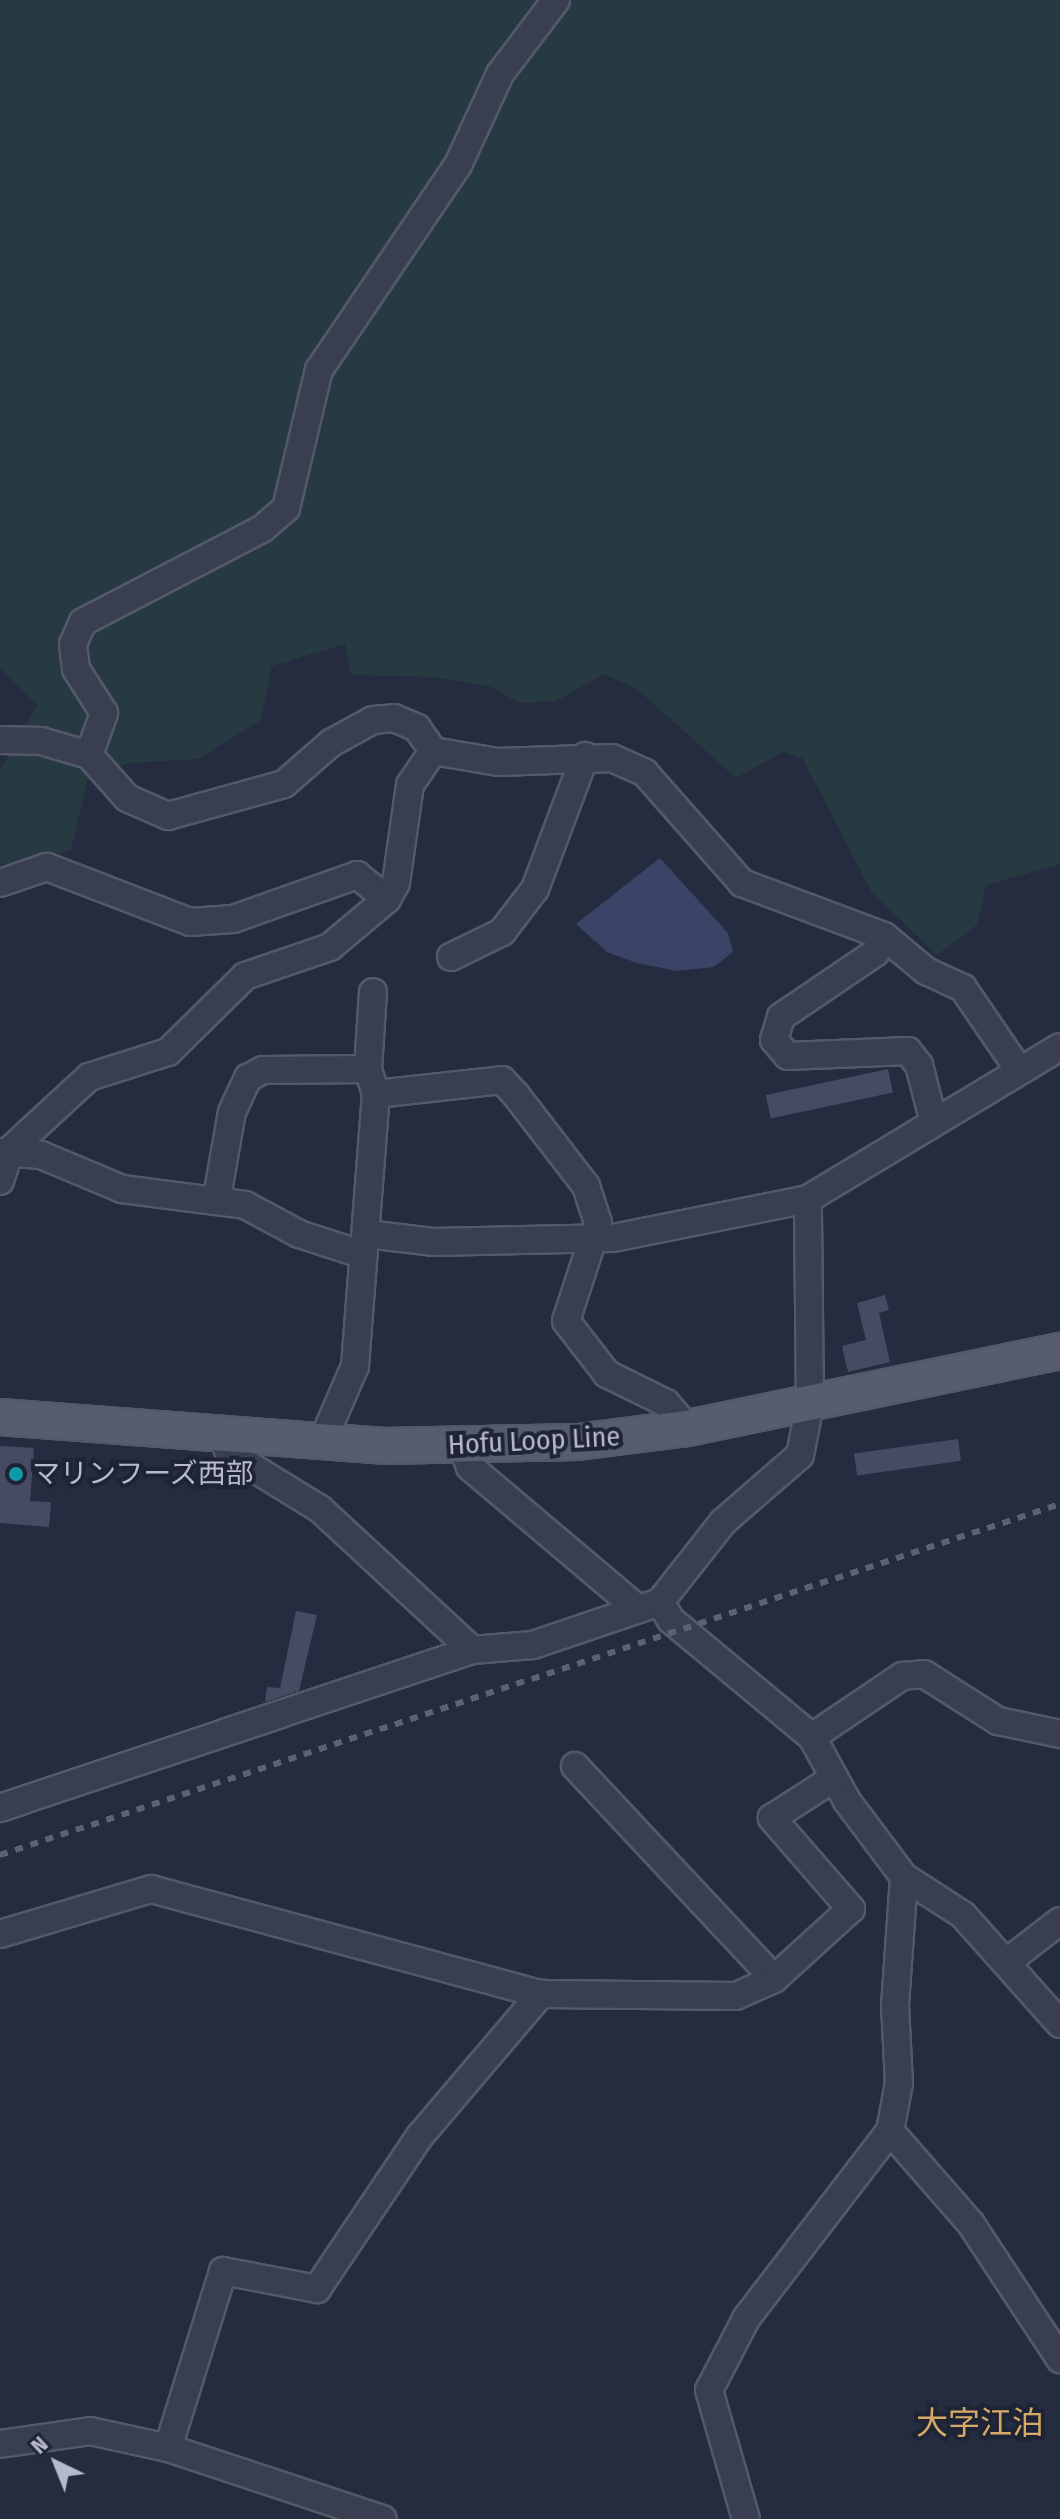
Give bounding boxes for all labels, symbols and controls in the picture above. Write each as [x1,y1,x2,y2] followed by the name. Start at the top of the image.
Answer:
[447,1420,621,1462] street label: Hofu Loop Line
[32,1457,256,1491] place label: マリンフーズ西部
[7,1465,25,1483] marker: マリンフーズ西部
[916,2404,1044,2442] district label: 大字江泊
[16,2423,96,2503] north arrow
[25,2431,53,2459] text: N

